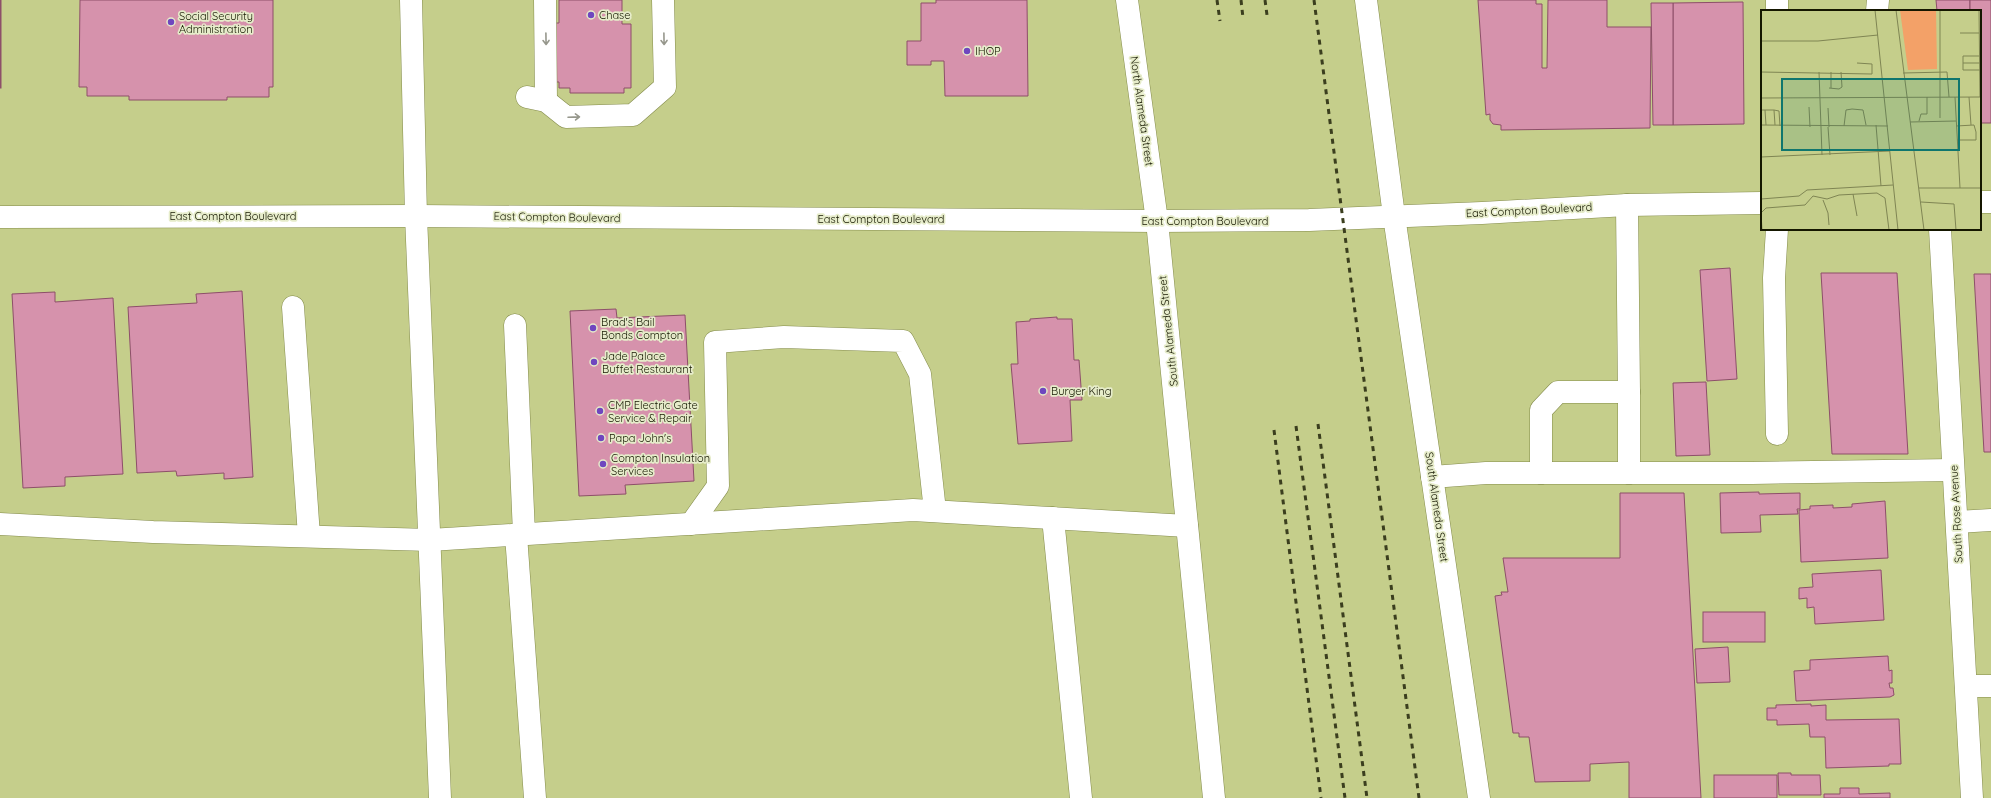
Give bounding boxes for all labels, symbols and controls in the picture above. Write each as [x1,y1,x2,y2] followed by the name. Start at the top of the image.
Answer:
[599,8,630,22] place label: Chase
[179,9,253,36] place label: Social Security Administration
[586,10,596,20] marker: Chase
[1761,10,1981,230] inset map
[166,17,176,27] marker: Social Security Administration
[542,32,550,45] one-way arrow
[660,32,667,45] one-way arrow
[975,44,1001,58] place label: IHOP
[962,46,972,56] marker: IHOP
[1127,55,1157,167] street label: North Alameda Street
[567,113,580,120] one-way arrow
[1465,200,1593,220] street label: East Compton Boulevard
[170,209,296,223] street label: East Compton Boulevard
[494,209,620,225] street label: East Compton Boulevard
[818,212,944,226] street label: East Compton Boulevard
[1142,214,1268,228] street label: East Compton Boulevard
[1155,275,1181,387] street label: South Alameda Street
[601,315,683,342] place label: Brad's Bail Bonds Compton
[588,323,598,333] marker: Brad's Bail Bonds Compton
[602,349,693,376] place label: Jade Palace Buffet Restaurant
[589,357,599,367] marker: Jade Palace Buffet Restaurant
[1051,384,1112,398] place label: Burger King
[1038,386,1048,396] marker: Burger King
[608,398,698,425] place label: CMP Electric Gate Service & Repair
[595,406,605,416] marker: CMP Electric Gate Service & Repair
[609,431,671,445] place label: Papa John's
[596,433,606,443] marker: Papa John's
[611,451,710,478] place label: Compton Insulation Services
[1422,451,1452,563] street label: South Alameda Street
[598,459,608,469] marker: Compton Insulation Services
[1946,465,1966,563] street label: South Rose Avenue

